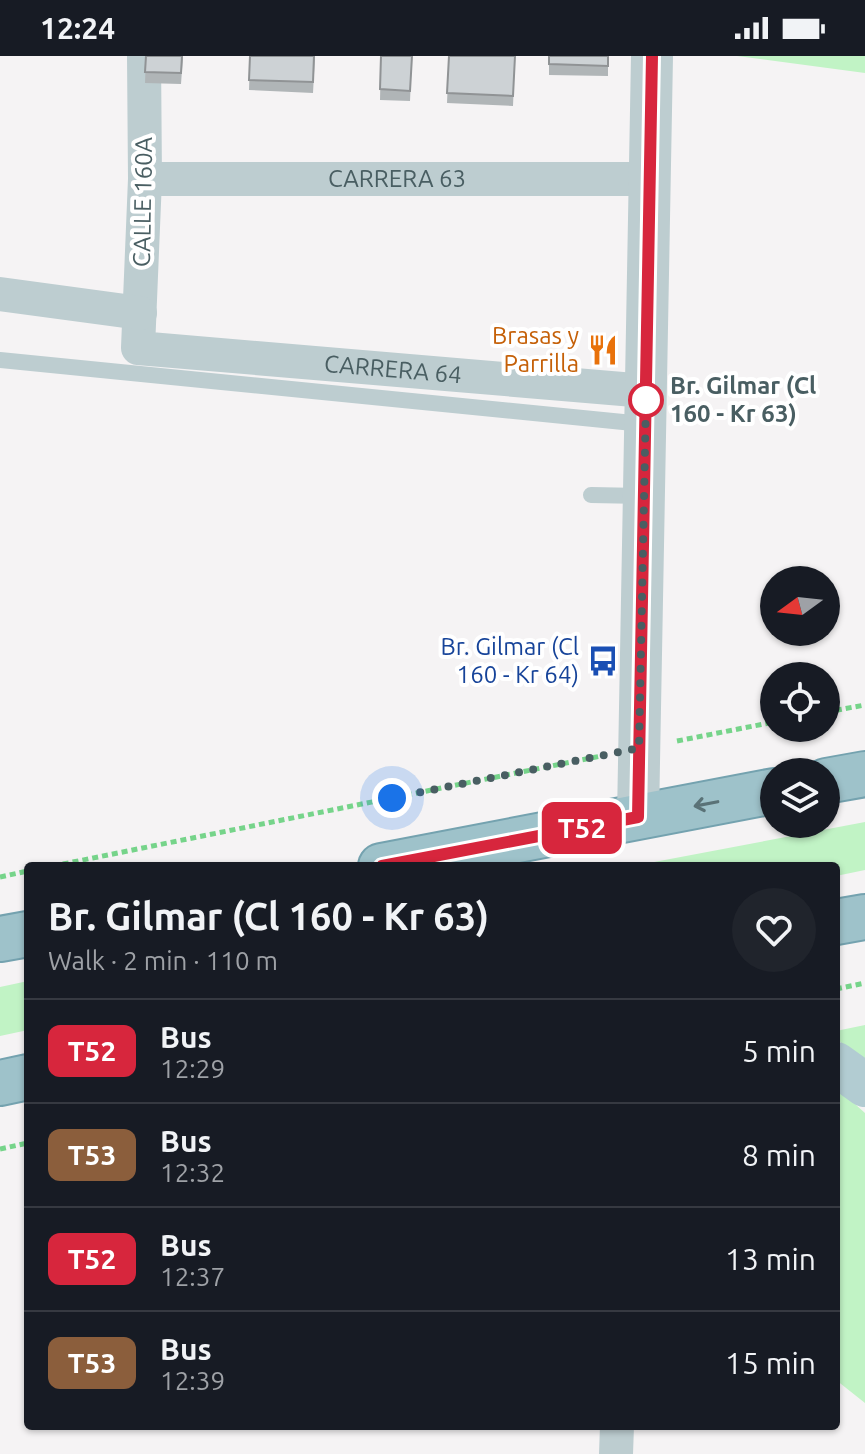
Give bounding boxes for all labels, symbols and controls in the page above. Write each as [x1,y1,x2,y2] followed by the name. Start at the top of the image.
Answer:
[40,11,115,45] text: 12:24
[128,136,157,267] street label: CALLE 160A
[328,165,466,192] street label: CARRERA 63
[492,322,579,377] place label: Brasas y Parrilla
[586,333,620,367] restaurant icon: Brasas y Parrilla
[323,350,463,388] street label: CARRERA 64
[670,372,816,427] place label: Br. Gilmar (Cl 160 - Kr 63)
[629,383,663,417] marker: Br. Gilmar (Cl 160 - Kr 63)
[760,566,840,646] north arrow
[760,566,840,838] map controls
[441,633,579,688] place label: Br. Gilmar (Cl 160 - Kr 64)
[586,644,620,678] bus stop icon: Br. Gilmar (Cl 160 - Kr 64)
[760,662,840,742] button: locate
[760,758,840,838] button: layers
[372,778,412,818] your location
[694,797,719,812] one-way arrow
[536,802,628,854] line badge: T52
[558,812,606,843] text: T52
[732,888,816,972] button: heart
[48,895,489,937] text: Br. Gilmar (Cl 160 - Kr 63)
[48,946,278,975] text: Walk · 2 min · 110 m
[160,1020,212,1054] text: Bus
[742,1034,816,1068] text: 5 min
[68,1035,116,1066] text: T52
[160,1054,225,1083] text: 12:29
[160,1124,212,1158] text: Bus
[742,1138,816,1172] text: 8 min
[68,1139,116,1170] text: T53
[160,1158,225,1187] text: 12:32
[160,1228,212,1262] text: Bus
[725,1242,816,1276] text: 13 min
[68,1243,116,1274] text: T52
[160,1262,225,1291] text: 12:37
[160,1332,212,1366] text: Bus
[725,1346,816,1380] text: 15 min
[68,1347,116,1378] text: T53
[160,1366,225,1395] text: 12:39

